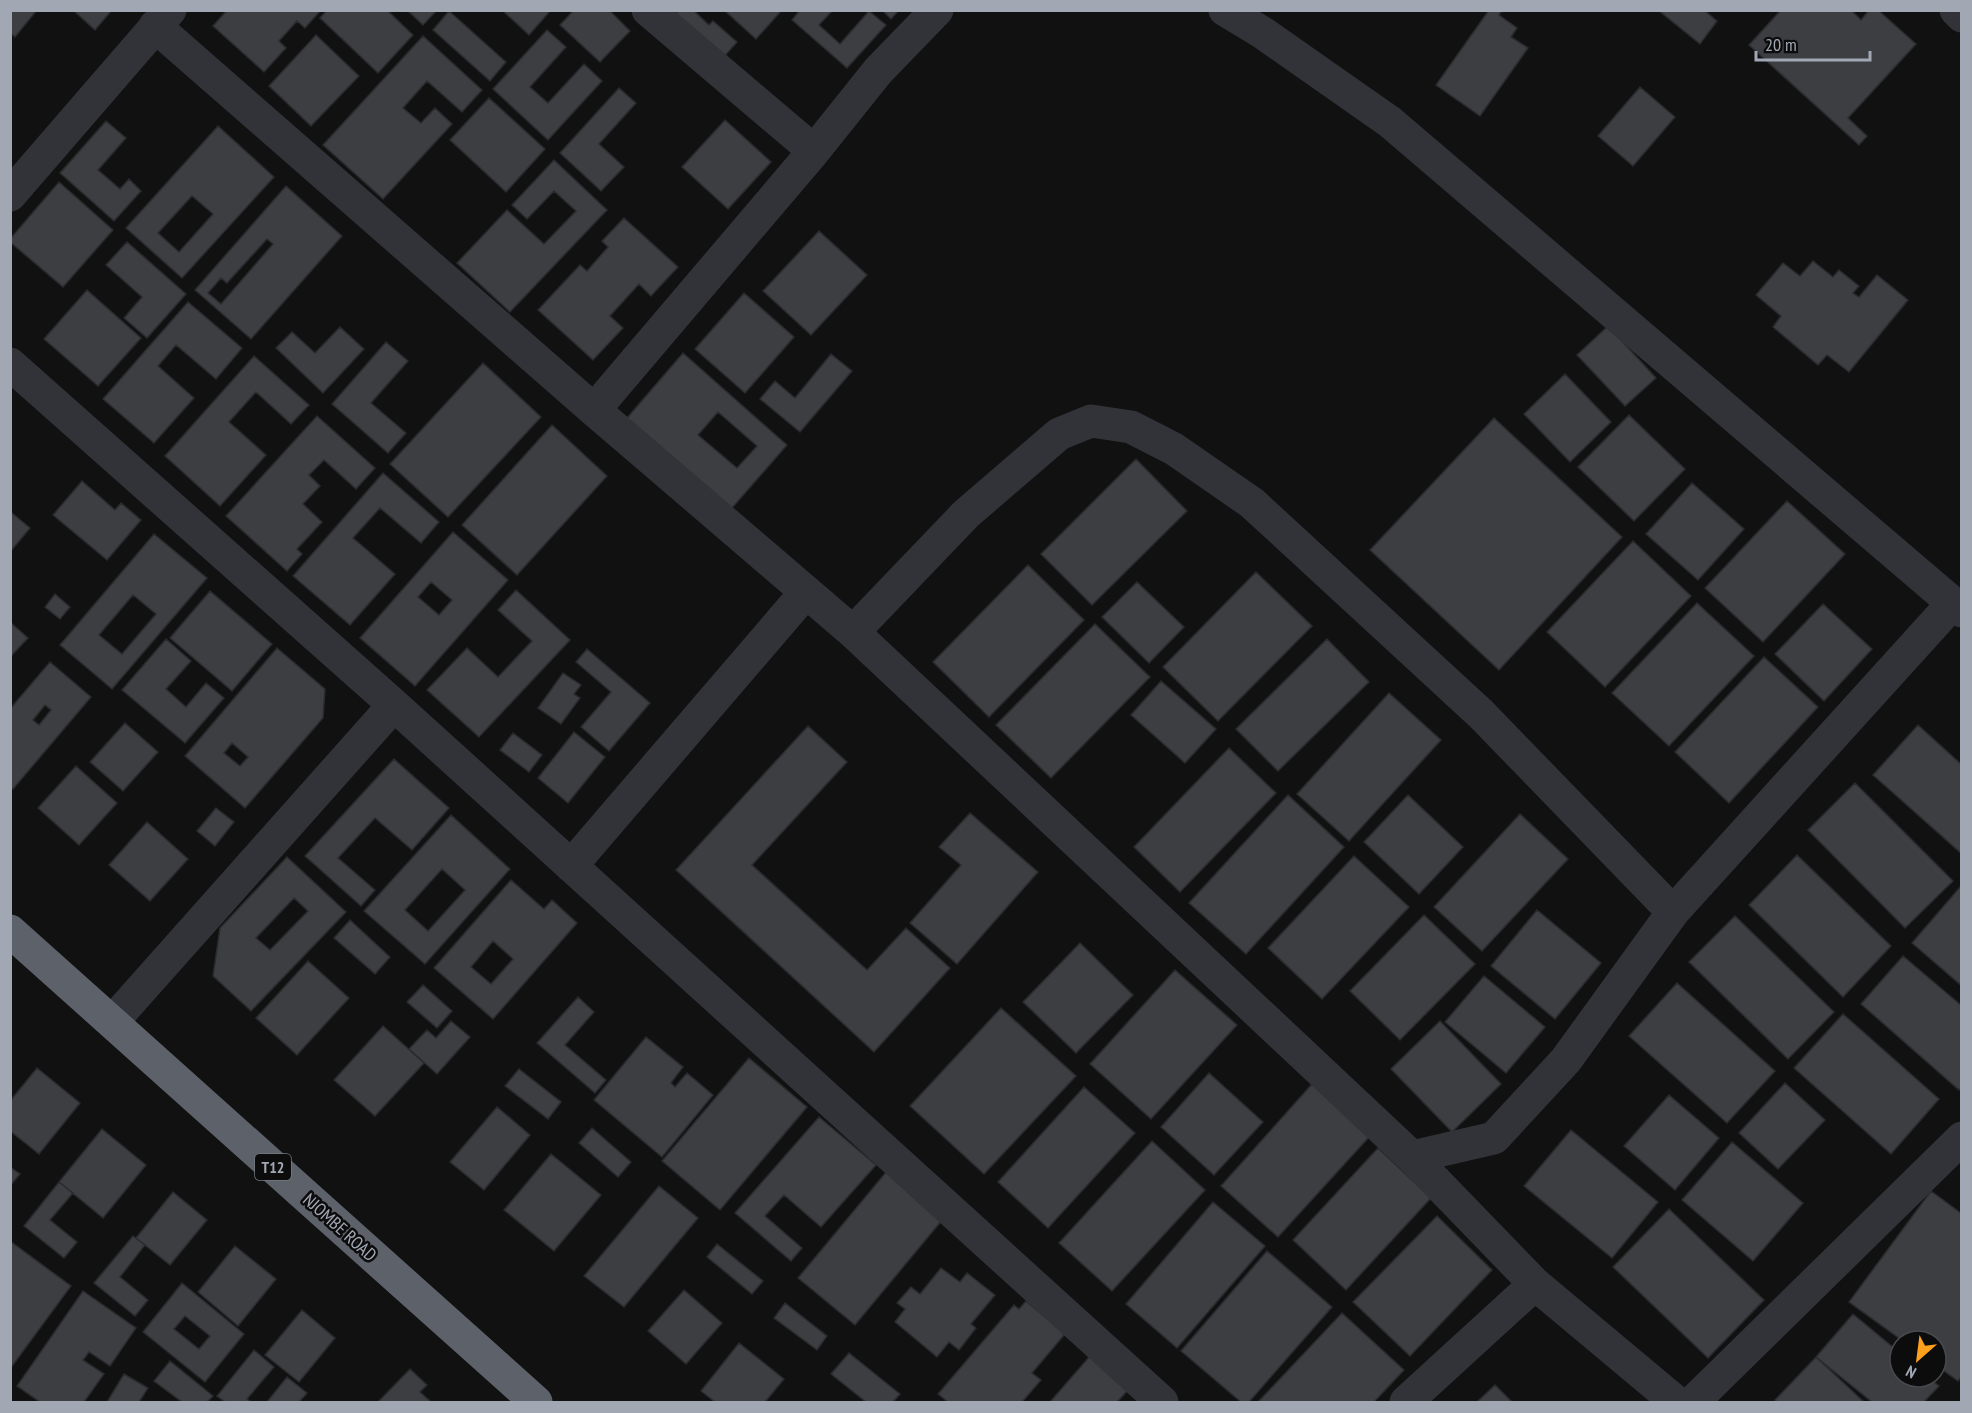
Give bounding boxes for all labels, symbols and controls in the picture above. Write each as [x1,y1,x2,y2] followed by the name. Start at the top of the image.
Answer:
[1756,24,1870,62] scale bar
[1765,33,1797,56] text: 20 m
[255,1154,291,1180] road number: T12
[298,1188,382,1266] street label: NJOMBE ROAD
[1888,1329,1948,1389] north arrow
[1902,1361,1919,1383] text: N

